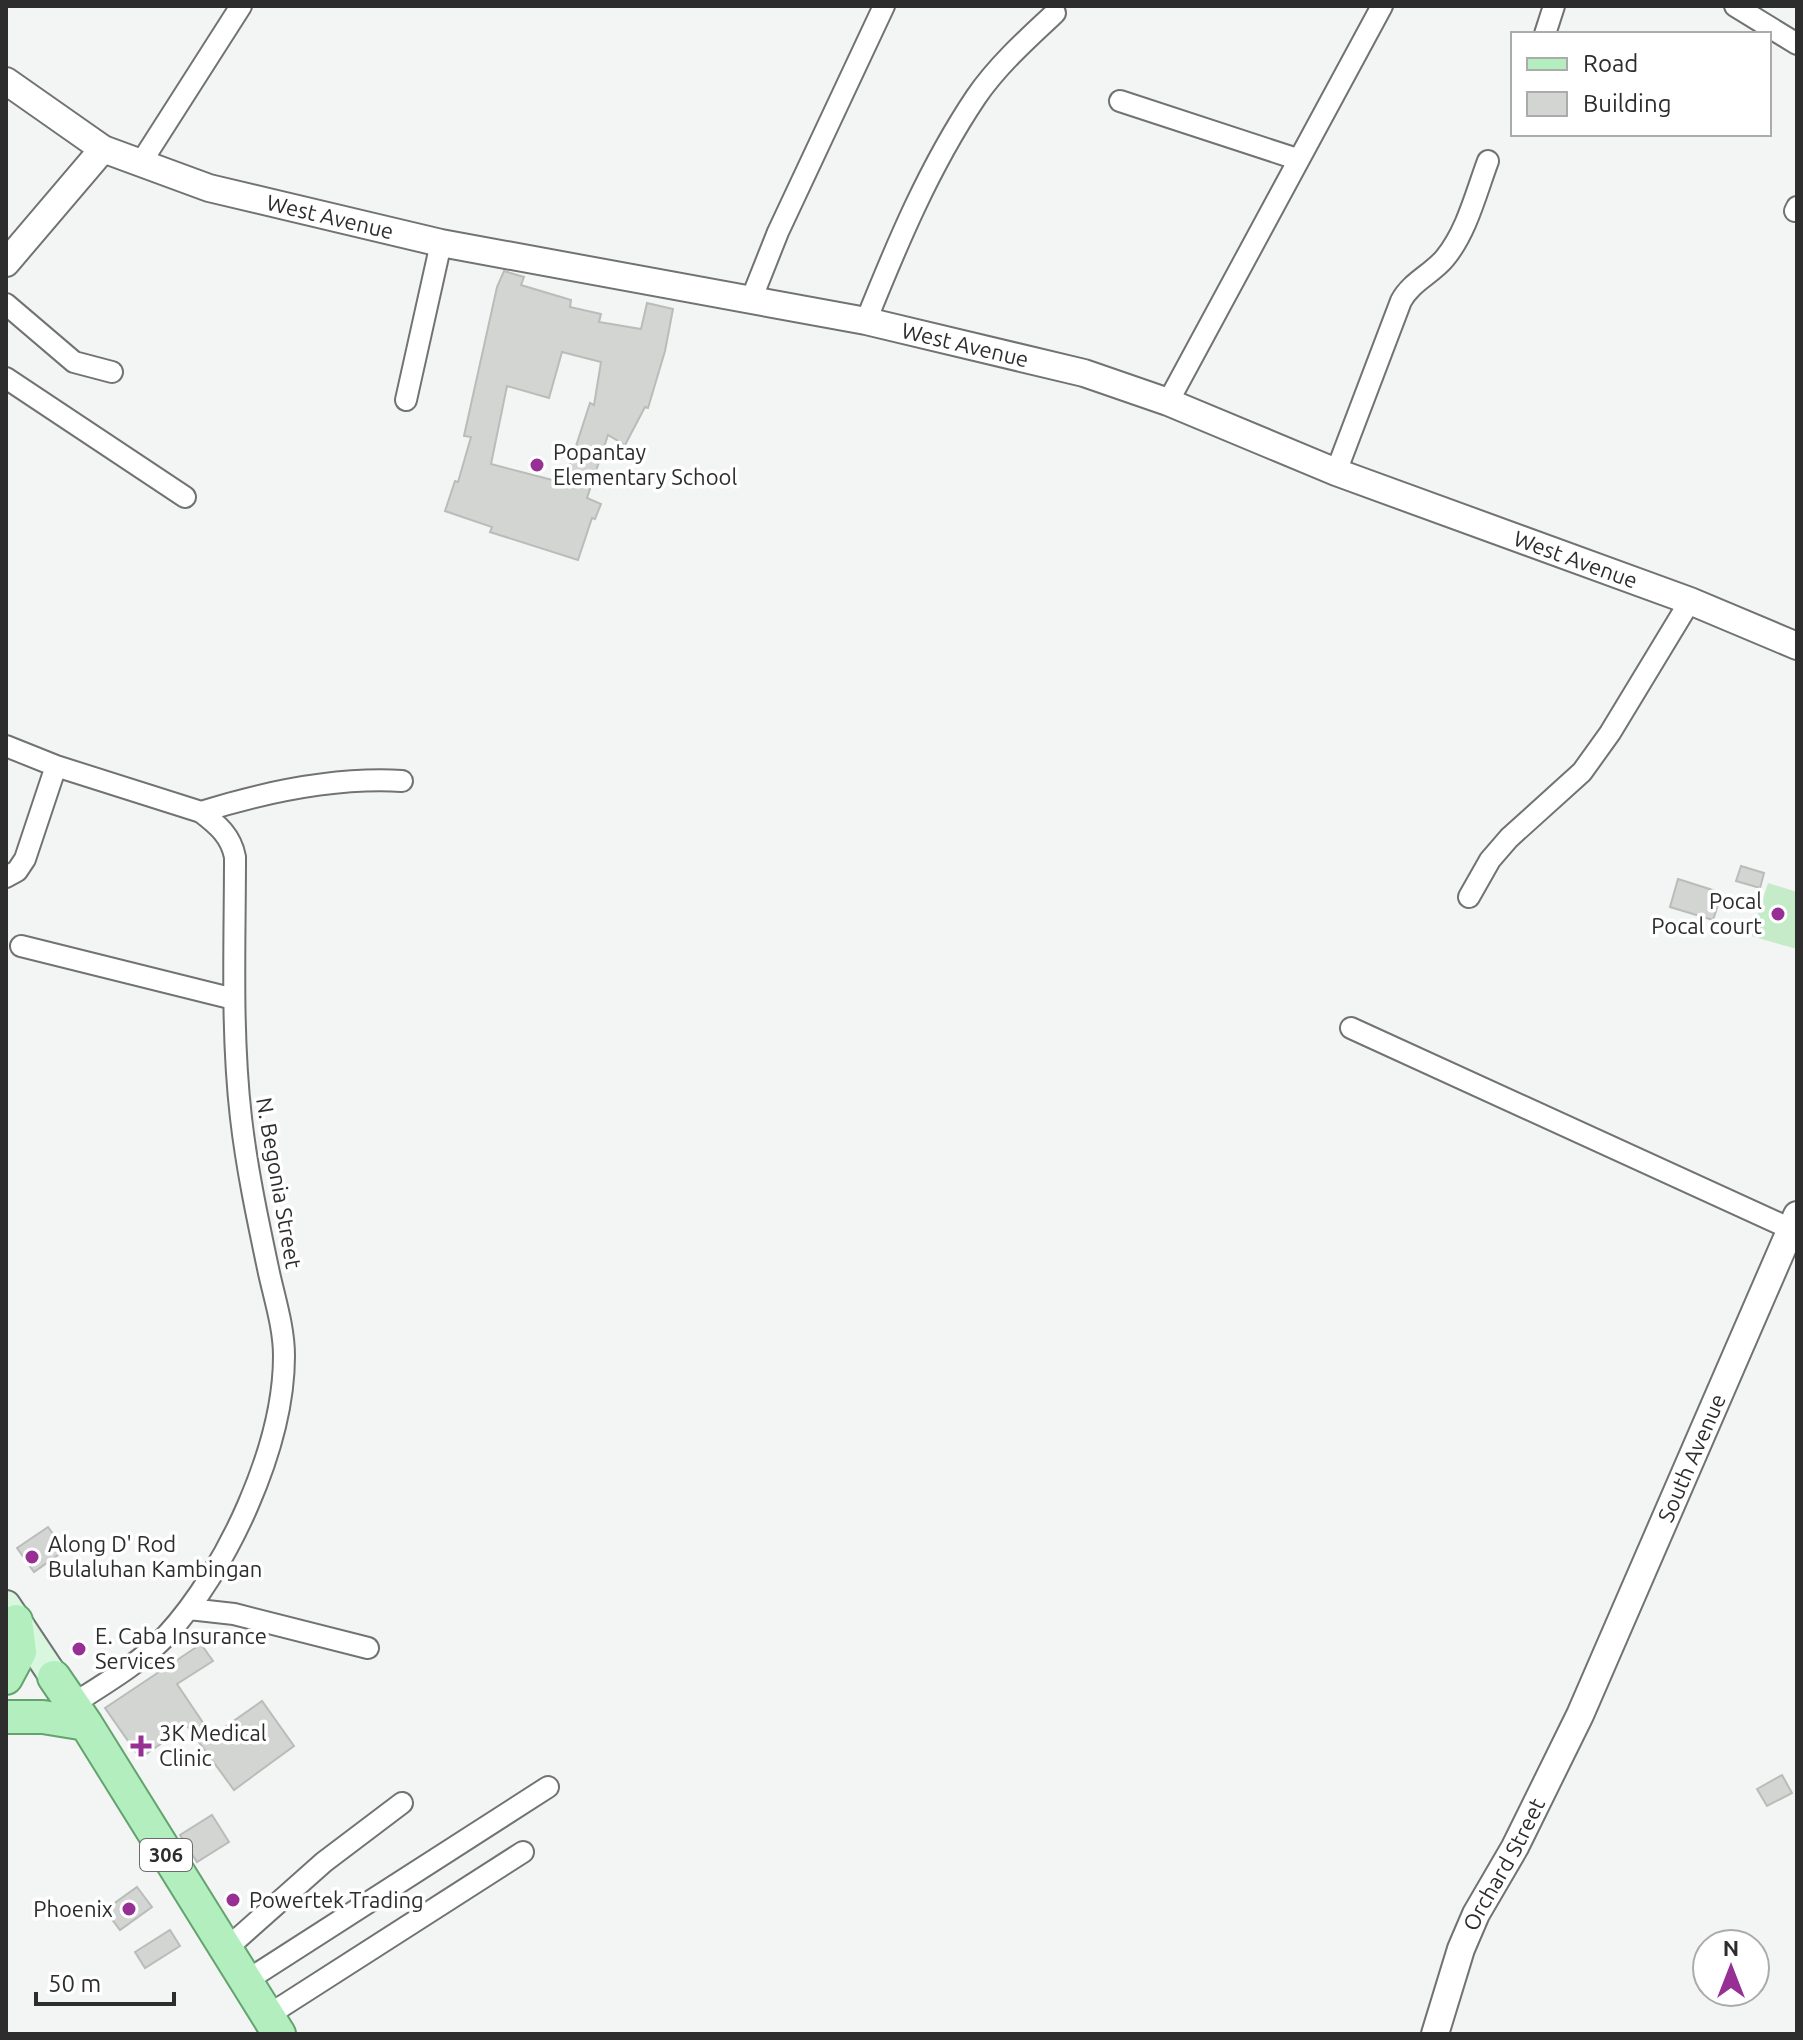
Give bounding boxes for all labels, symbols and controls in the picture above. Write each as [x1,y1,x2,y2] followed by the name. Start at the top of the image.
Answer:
[1511,32,1771,136] legend
[1583,50,1638,77] text: Road
[1583,90,1671,117] text: Building
[264,189,396,243] street label: West Avenue
[899,317,1031,371] street label: West Avenue
[553,439,737,489] place label: Popantay Elementary School
[528,456,546,474] marker: Popantay Elementary School
[1511,525,1641,593] street label: West Avenue
[1651,888,1762,938] place label: Pocal Pocal court
[1769,905,1787,923] marker: Pocal Pocal court
[252,1095,307,1271] street label: N. Begonia Street
[1652,1390,1730,1526] street label: South Avenue
[48,1531,262,1581] place label: Along D' Rod Bulaluhan Kambingan
[23,1548,41,1566] marker: Along D' Rod Bulaluhan Kambingan
[95,1623,267,1673] place label: E. Caba Insurance Services
[70,1640,88,1658] marker: E. Caba Insurance Services
[159,1720,267,1770] place label: 3K Medical Clinic
[130,1735,152,1757] marker: 3K Medical Clinic
[1458,1793,1549,1934] street label: Orchard Street
[140,1839,192,1871] road number: 306
[249,1887,424,1912] place label: Powertek Trading
[224,1891,242,1909] marker: Powertek Trading
[33,1896,113,1921] place label: Phoenix
[120,1900,138,1918] marker: Phoenix
[1691,1928,1771,2008] north arrow
[1723,1935,1739,1960] text: N
[36,1956,174,2006] scale bar
[48,1970,101,1997] text: 50 m

